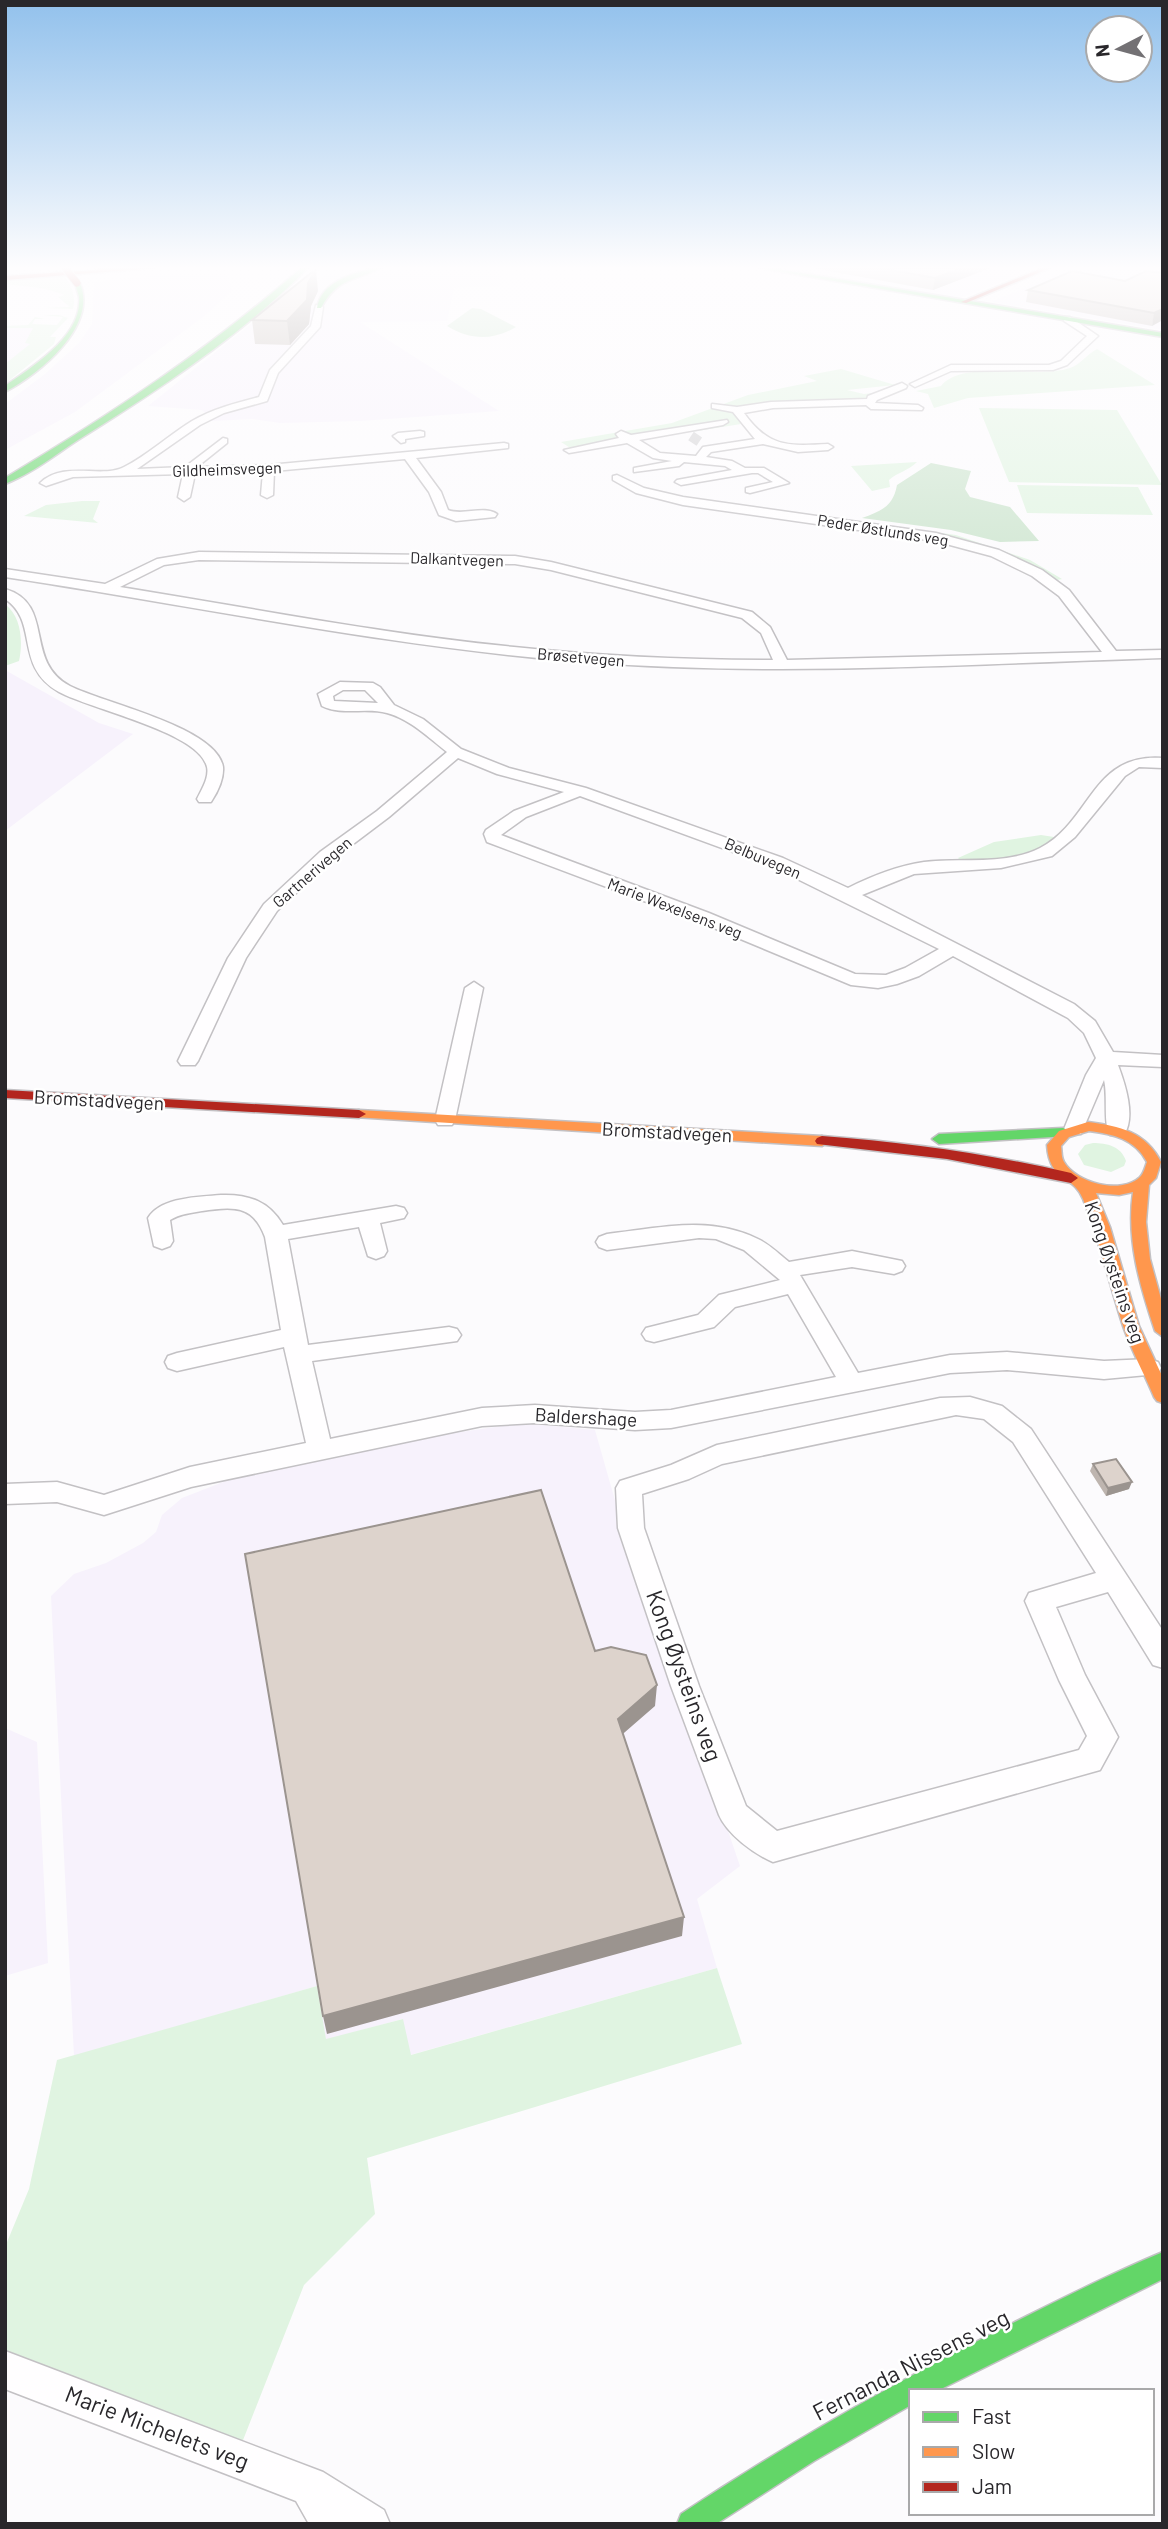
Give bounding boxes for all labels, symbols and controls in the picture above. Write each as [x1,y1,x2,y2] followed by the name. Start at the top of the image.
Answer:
[1084,14,1154,84] north arrow
[1089,43,1114,58] text: N
[172,457,282,480] street label: Gildheimsvegen
[816,510,950,549] street label: Peder Østlunds veg
[410,547,504,570] street label: Dalkantvegen
[537,643,626,670] street label: Brøsetvegen
[268,832,355,911] street label: Gartnerivegen
[722,833,804,882] street label: Belbuvegen
[605,873,745,942] street label: Marie Wexelsens veg
[33,1085,165,1114] street label: Bromstadvegen
[601,1117,733,1146] street label: Bromstadvegen
[1080,1198,1151,1346] street label: Kong Øysteins veg
[534,1402,638,1431] street label: Baldershage
[641,1586,729,1765] street label: Kong Øysteins veg
[808,2302,1013,2426] street label: Fernanda Nissens veg
[62,2379,253,2475] street label: Marie Michelets veg
[909,2389,1154,2515] legend
[972,2403,1012,2428] text: Fast
[972,2438,1015,2463] text: Slow
[972,2473,1012,2498] text: Jam

